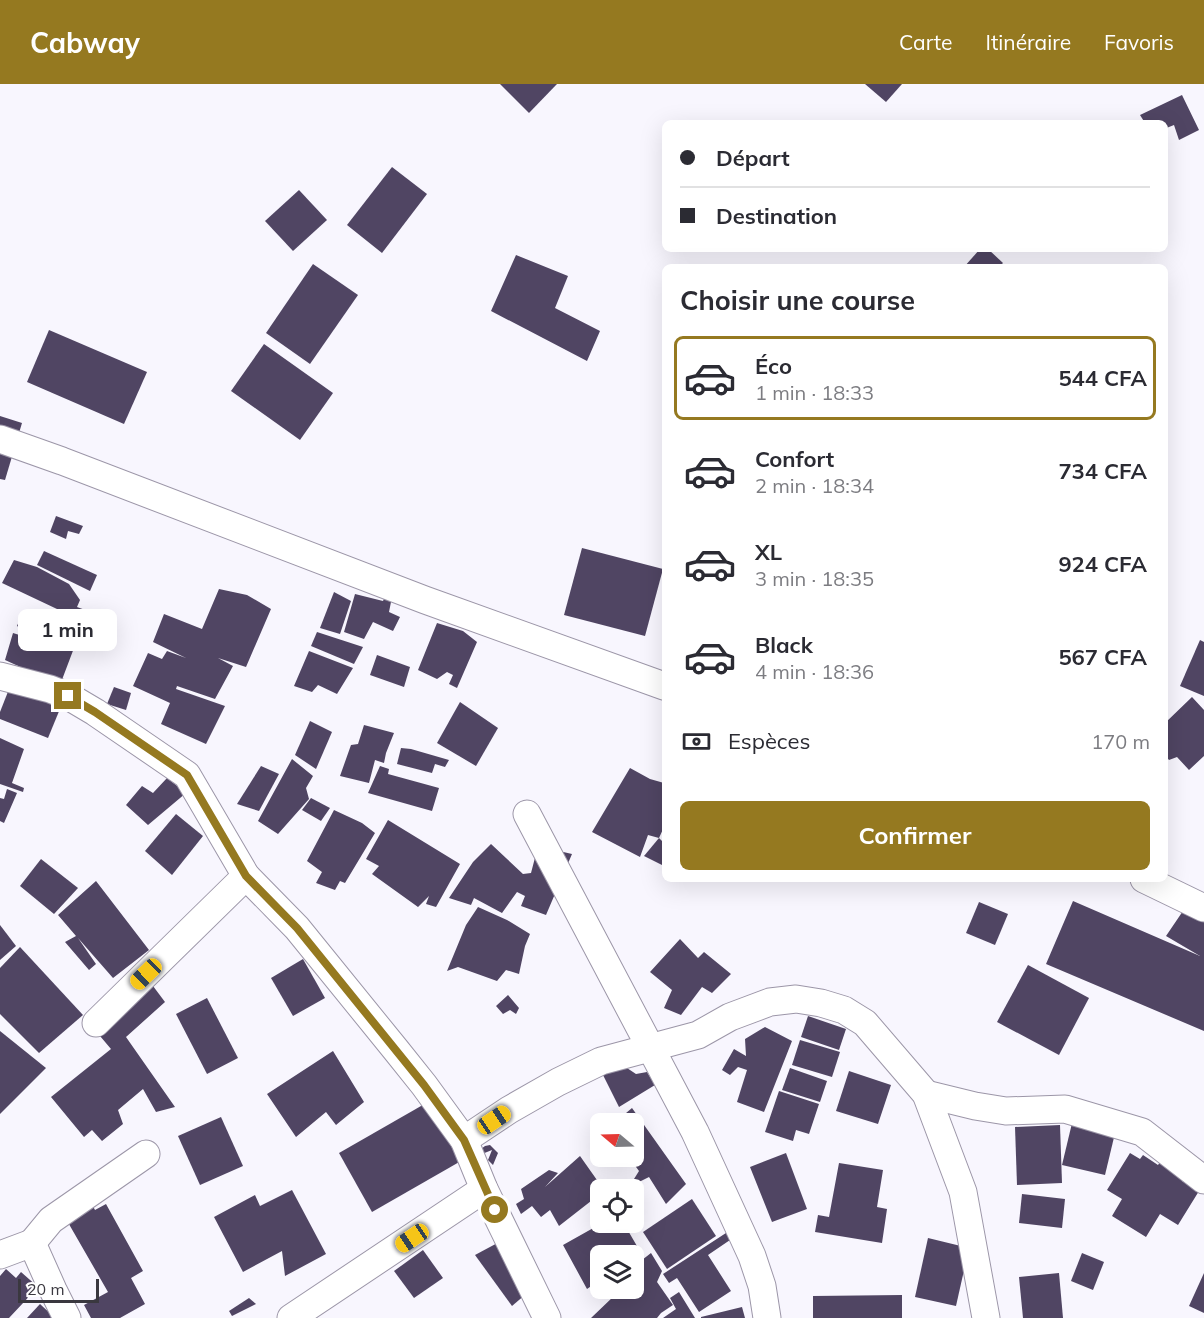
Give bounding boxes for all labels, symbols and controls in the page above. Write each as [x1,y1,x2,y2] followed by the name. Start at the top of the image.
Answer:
[30,25,140,60] text: Cabway
[899,29,953,55] text: Carte
[986,29,1071,55] text: Itinéraire
[1104,29,1174,55] text: Favoris
[716,144,790,172] text: Départ
[716,202,837,230] text: Destination
[680,283,915,317] text: Choisir une course
[683,351,737,405] icon: car
[755,352,792,380] text: Éco
[1058,364,1147,392] text: 544 CFA
[755,380,874,405] text: 1 min · 18:33
[683,444,737,498] icon: car
[755,445,834,473] text: Confort
[1058,457,1147,485] text: 734 CFA
[755,473,874,498] text: 2 min · 18:34
[683,537,737,591] icon: car
[755,538,782,566] text: XL
[1058,550,1147,578] text: 924 CFA
[755,566,874,591] text: 3 min · 18:35
[19,609,118,651] callout: 1 min
[41,617,94,642] text: 1 min
[683,630,737,684] icon: car
[755,631,813,659] text: Black
[1058,643,1147,671] text: 567 CFA
[755,659,874,684] text: 4 min · 18:36
[54,682,81,709] route end
[680,725,713,758] icon: cash
[728,727,810,755] text: Espèces
[1091,729,1150,754] text: 170 m
[680,801,1150,870] button: Confirmer
[127,955,165,993] car
[474,1102,514,1138] car
[590,1113,644,1167] north arrow
[590,1113,644,1299] map controls
[590,1179,644,1233] button: locate
[481,1196,508,1223] route start
[392,1220,432,1256] car
[590,1245,644,1299] button: layers
[18,1276,99,1304] scale bar
[27,1279,64,1299] text: 20 m

